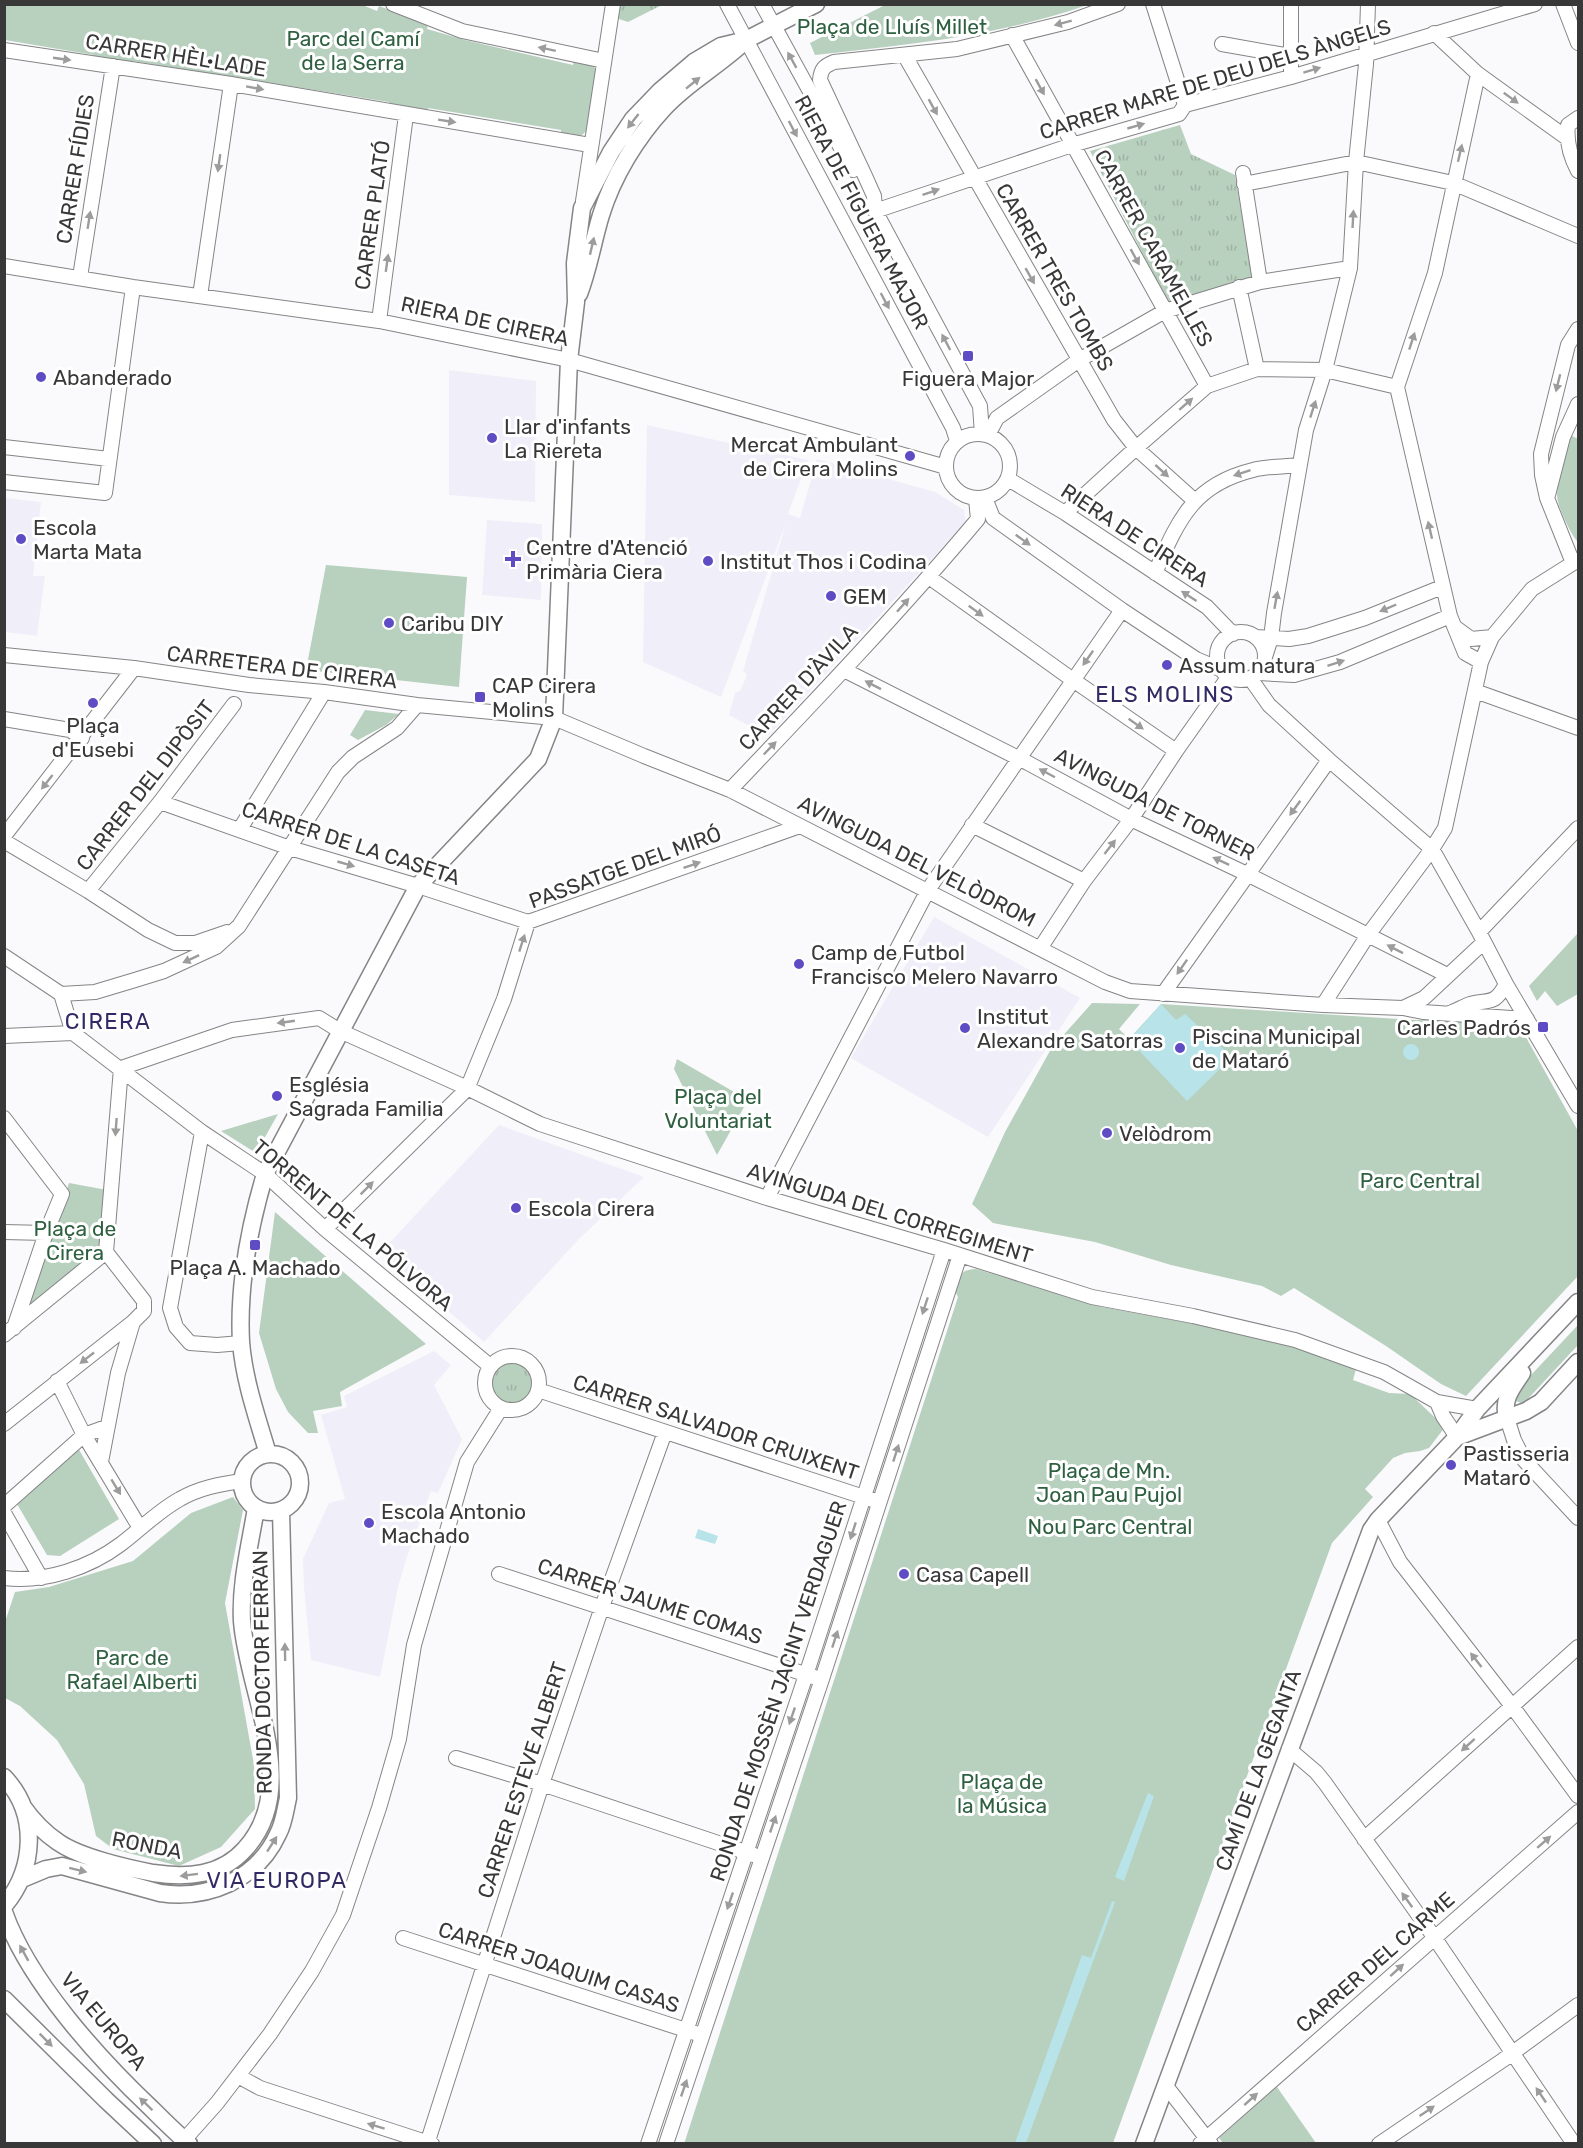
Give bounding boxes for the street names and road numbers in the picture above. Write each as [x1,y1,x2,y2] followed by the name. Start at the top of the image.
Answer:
[1036,14,1394,144] street label: CARRER MARE DE DEU DELS ÀNGELS
[84,28,268,82] street label: CARRER HÈL·LADE
[790,91,934,333] street label: RIERA DE FIGUERA MAJOR
[51,92,99,246] street label: CARRER FÍDIES
[349,139,395,291] street label: CARRER PLATÓ
[1089,145,1219,351] street label: CARRER CARAMELLES
[991,179,1119,375] street label: CARRER TRES TOMBS
[399,291,571,351] street label: RIERA DE CIRERA
[1056,478,1214,592] street label: RIERA DE CIRERA
[733,619,863,755] street label: CARRER D'ÀVILA
[165,640,399,694] street label: CARRETERA DE CIRERA
[71,695,219,875] street label: CARRER DEL DIPÒSIT
[1051,743,1259,865] street label: AVINGUDA DE TORNER
[794,790,1040,932] street label: AVINGUDA DEL VELÒDROM
[239,796,463,890] street label: CARRER DE LA CASETA
[525,821,725,913] street label: PASSATGE DEL MIRÓ
[248,1134,458,1316] street label: TORRENT DE LA PÓLVORA
[744,1158,1036,1268] street label: AVINGUDA DEL CORREGIMENT
[570,1369,862,1485] street label: CARRER SALVADOR CRUIXENT
[705,1498,851,1884] street label: RONDA DE MOSSÈN JACINT VERDAGUER
[247,1550,277,1794] street label: RONDA DOCTOR FERRAN
[534,1553,766,1649] street label: CARRER JAUME COMAS
[472,1659,572,1901] street label: CARRER ESTEVE ALBERT
[1210,1666,1306,1874] street label: CAMÍ DE LA GEGANTA
[110,1826,184,1864] street label: RONDA
[1291,1886,1459,2038] street label: CARRER DEL CARME
[435,1916,683,2018] street label: CARRER JOAQUIM CASAS
[56,1967,152,2075] street label: VIA EUROPA

